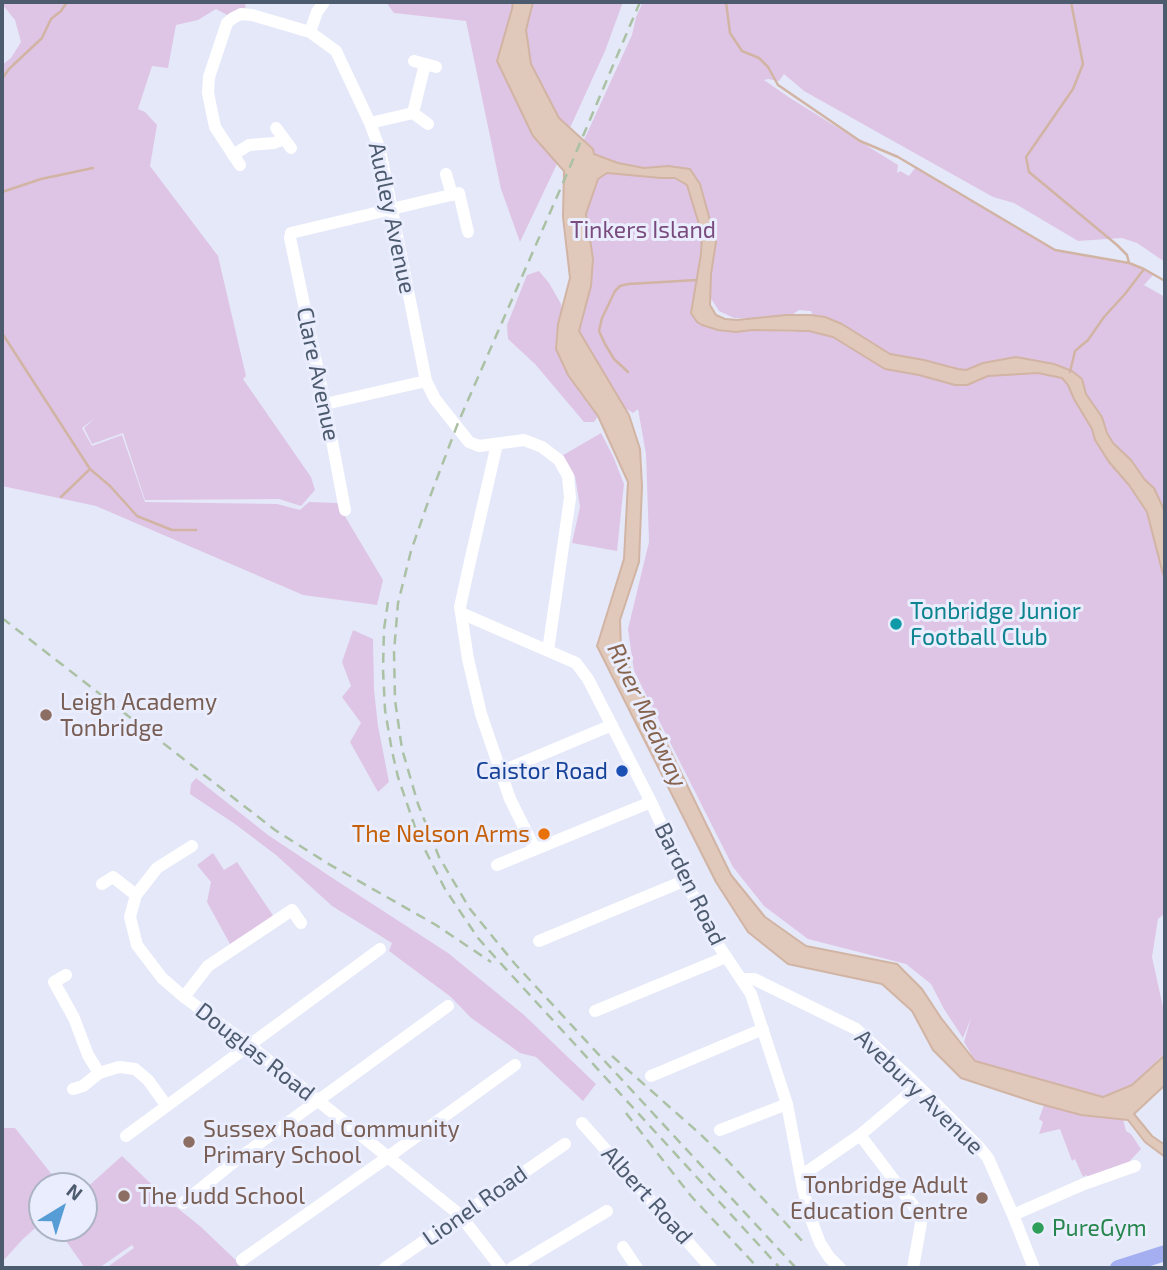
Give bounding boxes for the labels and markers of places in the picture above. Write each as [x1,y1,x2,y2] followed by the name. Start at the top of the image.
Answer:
[910,597,1081,651] place label: Tonbridge Junior Football Club
[888,616,904,632] marker: Tonbridge Junior Football Club
[60,688,217,742] place label: Leigh Academy Tonbridge
[38,707,54,723] marker: Leigh Academy Tonbridge
[476,757,608,785] place label: Caistor Road
[614,763,630,779] marker: Caistor Road
[352,820,530,848] place label: The Nelson Arms
[536,826,552,842] marker: The Nelson Arms
[203,1115,460,1169] place label: Sussex Road Community Primary School
[181,1134,197,1150] marker: Sussex Road Community Primary School
[790,1171,968,1225] place label: Tonbridge Adult Education Centre
[138,1182,305,1210] place label: The Judd School
[116,1188,132,1204] marker: The Judd School
[974,1190,990,1206] marker: Tonbridge Adult Education Centre
[1052,1214,1147,1242] place label: PureGym
[1030,1220,1046,1236] marker: PureGym

